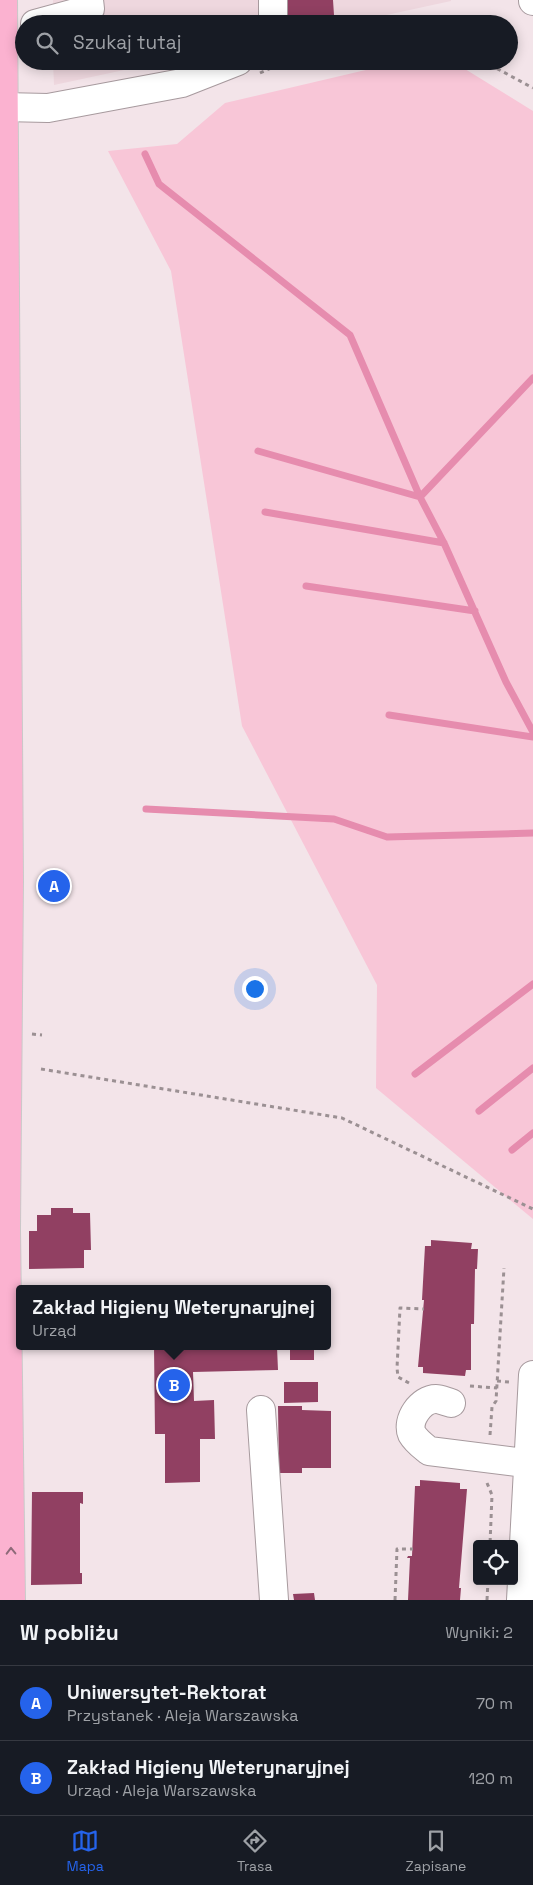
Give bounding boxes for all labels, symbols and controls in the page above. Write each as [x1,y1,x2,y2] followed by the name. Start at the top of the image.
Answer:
[15,15,518,70] search box
[33,29,61,57] icon: search
[73,30,181,55] text: Szukaj tutaj
[38,867,70,905] pin: A
[242,976,268,1002] your location
[16,1285,331,1350] popup
[32,1295,315,1320] text: Zakład Higieny Weterynaryjnej
[32,1320,77,1341] text: Urząd
[158,1366,190,1404] pin: B
[473,1540,518,1585] map controls
[473,1540,518,1585] button: locate
[6,1547,16,1555] one-way arrow
[20,1619,119,1646] text: W pobliżu
[445,1622,513,1643] text: Wyniki: 2
[67,1680,267,1705] text: Uniwersytet-Rektorat
[31,1693,41,1714] text: A
[476,1693,513,1714] text: 70 m
[67,1705,299,1726] text: Przystanek · Aleja Warszawska
[67,1755,350,1780] text: Zakład Higieny Weterynaryjnej
[31,1768,41,1789] text: B
[469,1768,513,1789] text: 120 m
[67,1780,256,1801] text: Urząd · Aleja Warszawska
[67,1827,104,1875] tab: Mapa
[237,1827,272,1875] tab: Trasa
[406,1827,466,1875] tab: Zapisane

